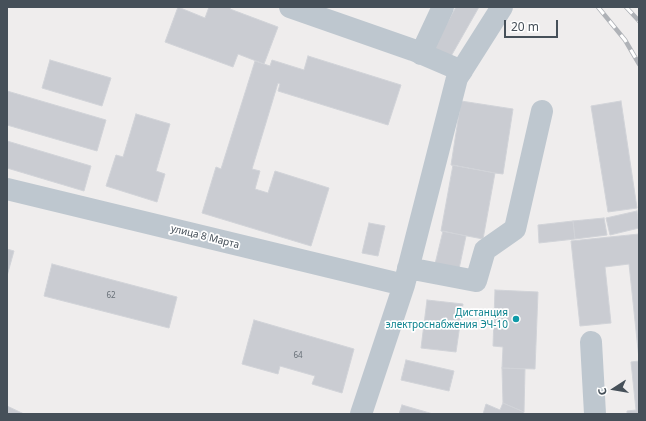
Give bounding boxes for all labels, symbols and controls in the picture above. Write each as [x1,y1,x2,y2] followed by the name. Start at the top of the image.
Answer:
[506,12,560,38] scale bar
[511,18,539,35] text: 20 m
[170,223,240,251] street label: улица 8 Марта
[106,291,116,301] house number: 62
[386,307,508,330] place label: Дистанция электроснабжения ЭЧ-10
[511,314,521,324] marker: Дистанция электроснабжения ЭЧ-10
[293,351,303,361] house number: 64
[594,369,634,409] north arrow
[594,387,610,397] text: С

